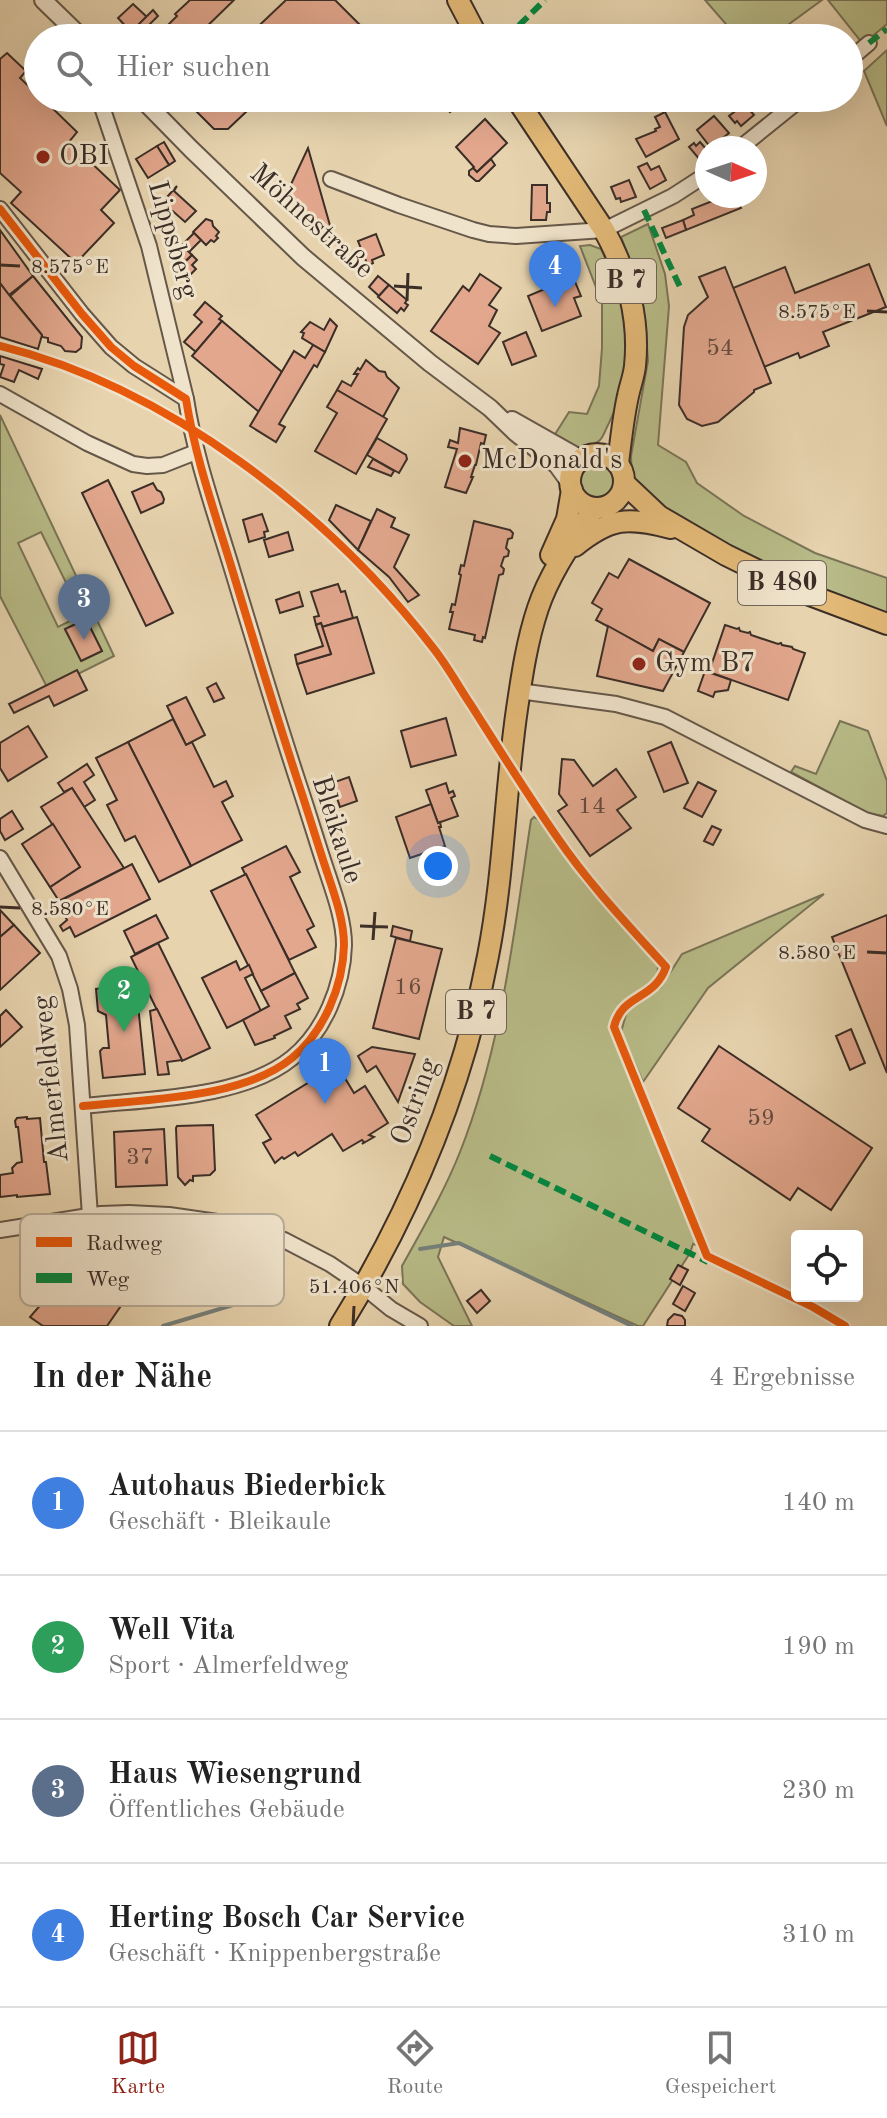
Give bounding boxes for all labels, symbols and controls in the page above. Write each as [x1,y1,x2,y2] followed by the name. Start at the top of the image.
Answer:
[24,24,863,112] search box
[52,46,96,90] icon: search
[116,53,271,83] text: Hier suchen
[695,136,767,208] north arrow
[59,143,109,171] place label: OBI
[34,148,52,166] marker: OBI
[244,160,378,284] street label: Möhnestraße
[142,178,202,302] street label: Lippsberg
[529,241,581,307] pin: 4
[31,258,109,278] text: 8.575°E
[596,259,656,303] road number: B 7
[778,303,856,323] text: 8.575°E
[706,337,734,361] house number: 54
[481,447,622,475] place label: McDonald's
[456,452,474,470] marker: McDonald's
[738,561,826,605] road number: B 480
[58,574,110,640] pin: 3
[655,650,756,678] place label: Gym B7
[630,655,648,673] marker: Gym B7
[306,773,366,887] street label: Bleikaule
[578,795,606,819] house number: 14
[418,846,458,886] your location
[31,900,109,920] text: 8.580°E
[778,944,856,964] text: 8.580°E
[98,966,150,1032] pin: 2
[394,976,422,1000] house number: 16
[446,990,506,1034] road number: B 7
[29,994,75,1164] street label: Almerfeldweg
[299,1038,351,1104] pin: 1
[387,1055,445,1149] street label: Ostring
[747,1107,775,1131] house number: 59
[126,1146,154,1170] house number: 37
[20,1214,284,1306] legend
[791,1230,863,1302] map controls
[791,1230,863,1302] button: locate
[86,1233,162,1255] text: Radweg
[86,1269,130,1291] text: Weg
[309,1278,399,1298] text: 51.406°N
[32,1361,212,1395] text: In der Nähe
[709,1365,855,1391] text: 4 Ergebnisse
[108,1472,386,1502] text: Autohaus Biederbick
[50,1490,66,1516] text: 1
[782,1490,855,1516] text: 140 m
[108,1509,331,1535] text: Geschäft · Bleikaule
[108,1616,235,1646] text: Well Vita
[50,1634,66,1660] text: 2
[782,1634,855,1660] text: 190 m
[108,1653,348,1679] text: Sport · Almerfeldweg
[108,1760,362,1790] text: Haus Wiesengrund
[50,1778,66,1804] text: 3
[782,1778,855,1804] text: 230 m
[108,1797,345,1823] text: Öffentliches Gebäude
[108,1904,465,1934] text: Herting Bosch Car Service
[50,1922,66,1948] text: 4
[782,1922,855,1948] text: 310 m
[108,1941,441,1967] text: Geschäft · Knippenbergstraße
[111,2026,165,2101] tab: Karte
[387,2026,443,2101] tab: Route
[665,2026,776,2101] tab: Gespeichert

